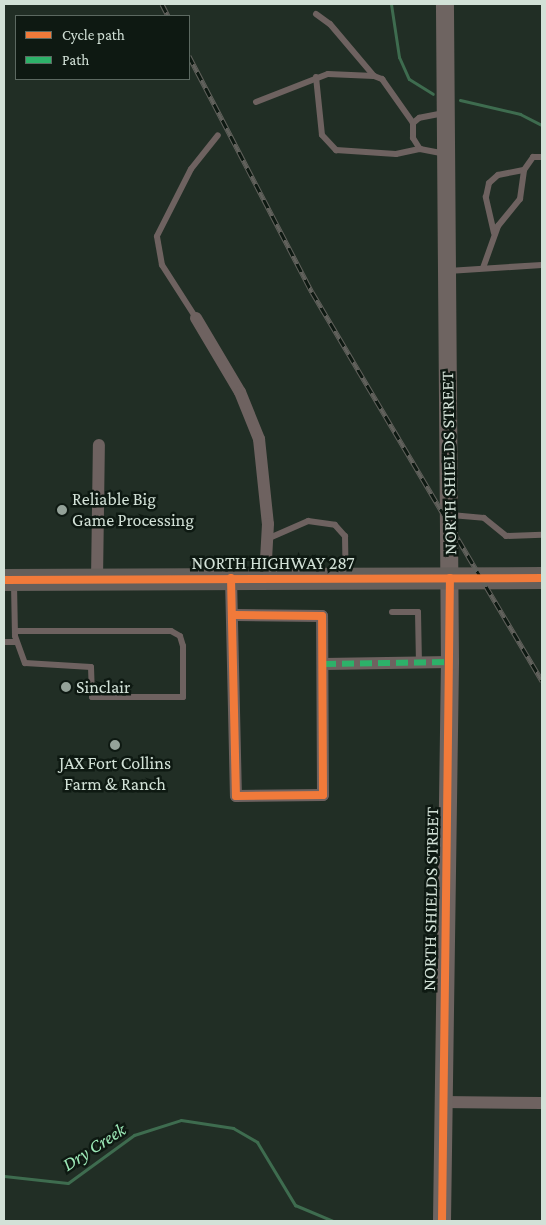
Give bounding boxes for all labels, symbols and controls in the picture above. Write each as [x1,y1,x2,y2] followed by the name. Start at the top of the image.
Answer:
[15,15,190,80] legend
[62,27,125,43] text: Cycle path
[62,52,89,68] text: Path
[437,371,461,555] street label: NORTH SHIELDS STREET
[72,489,194,532] place label: Reliable Big Game Processing
[56,504,68,516] marker: Reliable Big Game Processing
[192,552,354,574] street label: NORTH HIGHWAY 287
[76,676,130,698] place label: Sinclair
[60,681,72,693] marker: Sinclair
[109,739,121,751] marker: JAX Fort Collins Farm & Ranch
[59,753,171,796] place label: JAX Fort Collins Farm & Ranch
[419,807,443,991] street label: NORTH SHIELDS STREET
[58,1118,130,1176] water label: Dry Creek

